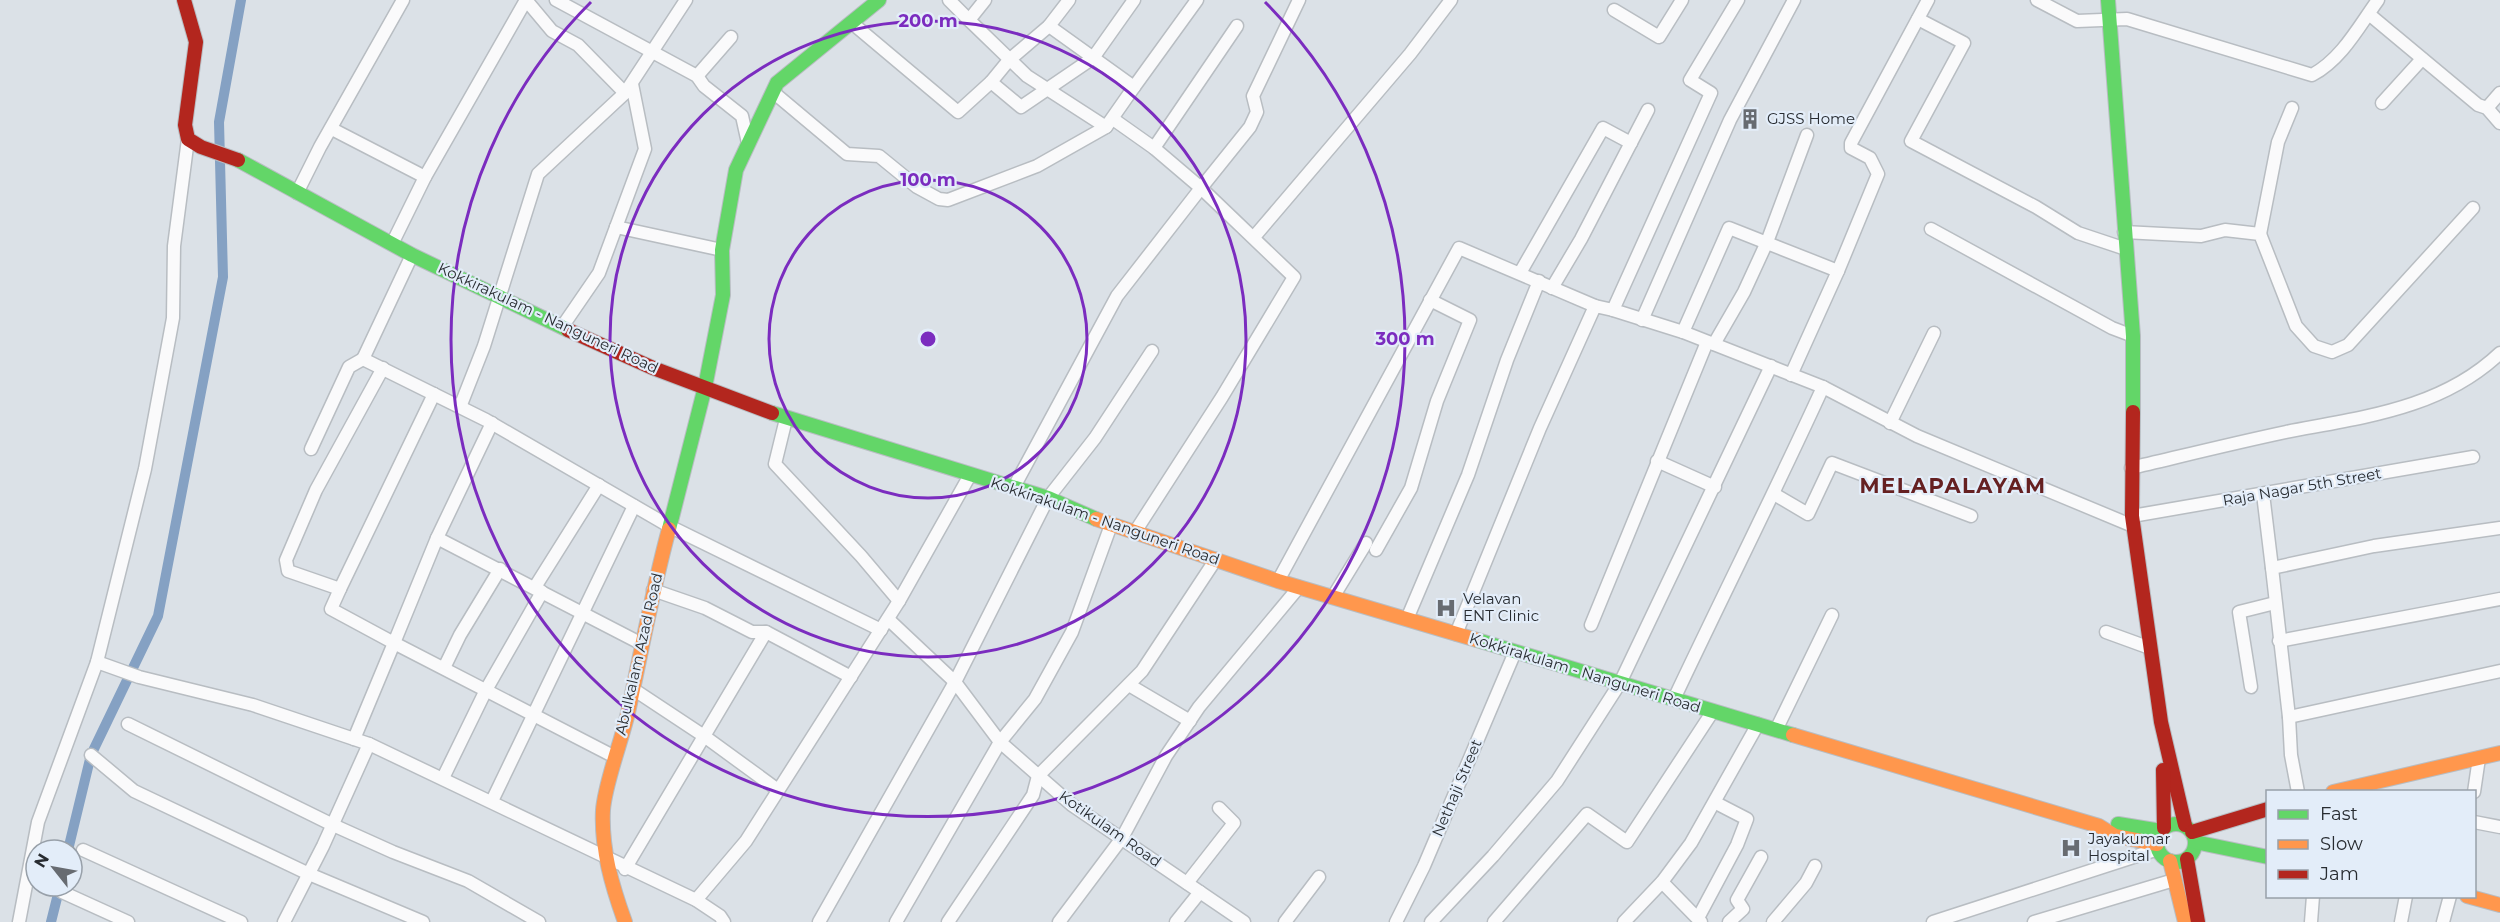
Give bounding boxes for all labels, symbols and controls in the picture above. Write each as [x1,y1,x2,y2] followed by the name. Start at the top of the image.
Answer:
[898,10,958,32] text: 200 m
[1738,107,1762,131] building icon: GJSS Home
[1767,109,1855,128] place label: GJSS Home
[900,169,956,191] text: 100 m
[435,258,661,377] street label: Kokkirakulam - Nanguneri Road
[1374,328,1435,350] text: 300 m
[918,329,938,349] centre of rings
[2221,463,2383,510] street label: Raja Nagar 5th Street
[988,472,1222,569] street label: Kokkirakulam - Nanguneri Road
[1860,473,2046,498] district label: MELAPALAYAM
[611,571,666,737] street label: Abulkalam Azad Road
[1463,589,1539,625] place label: Velavan ENT Clinic
[1434,596,1458,620] hospital icon: Velavan ENT Clinic
[1467,628,1703,717] street label: Kokkirakulam - Nanguneri Road
[1428,736,1486,839] street label: Nethaji Street
[1055,786,1165,871] street label: Kotikulam Road
[2266,790,2476,898] legend
[2320,803,2358,825] text: Fast
[2087,829,2170,865] place label: Jayakumar Hospital
[2320,833,2363,855] text: Slow
[2059,836,2083,860] hospital icon: Jayakumar Hospital
[24,838,84,898] north arrow
[30,850,53,871] text: N
[2319,863,2359,885] text: Jam

